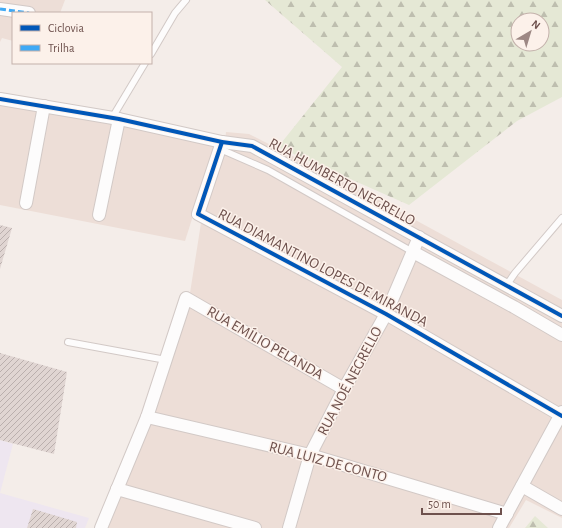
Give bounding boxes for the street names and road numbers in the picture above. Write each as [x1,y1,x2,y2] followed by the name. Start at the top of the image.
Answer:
[266,135,418,229] street label: RUA HUMBERTO NEGRELLO
[216,206,431,330] street label: RUA DIAMANTINO LOPES DE MIRANDA
[204,302,327,383] street label: RUA EMÍLIO PELANDA
[313,323,385,438] street label: RUA NOÉ NEGRELLO
[267,439,389,485] street label: RUA LUIZ DE CONTO

